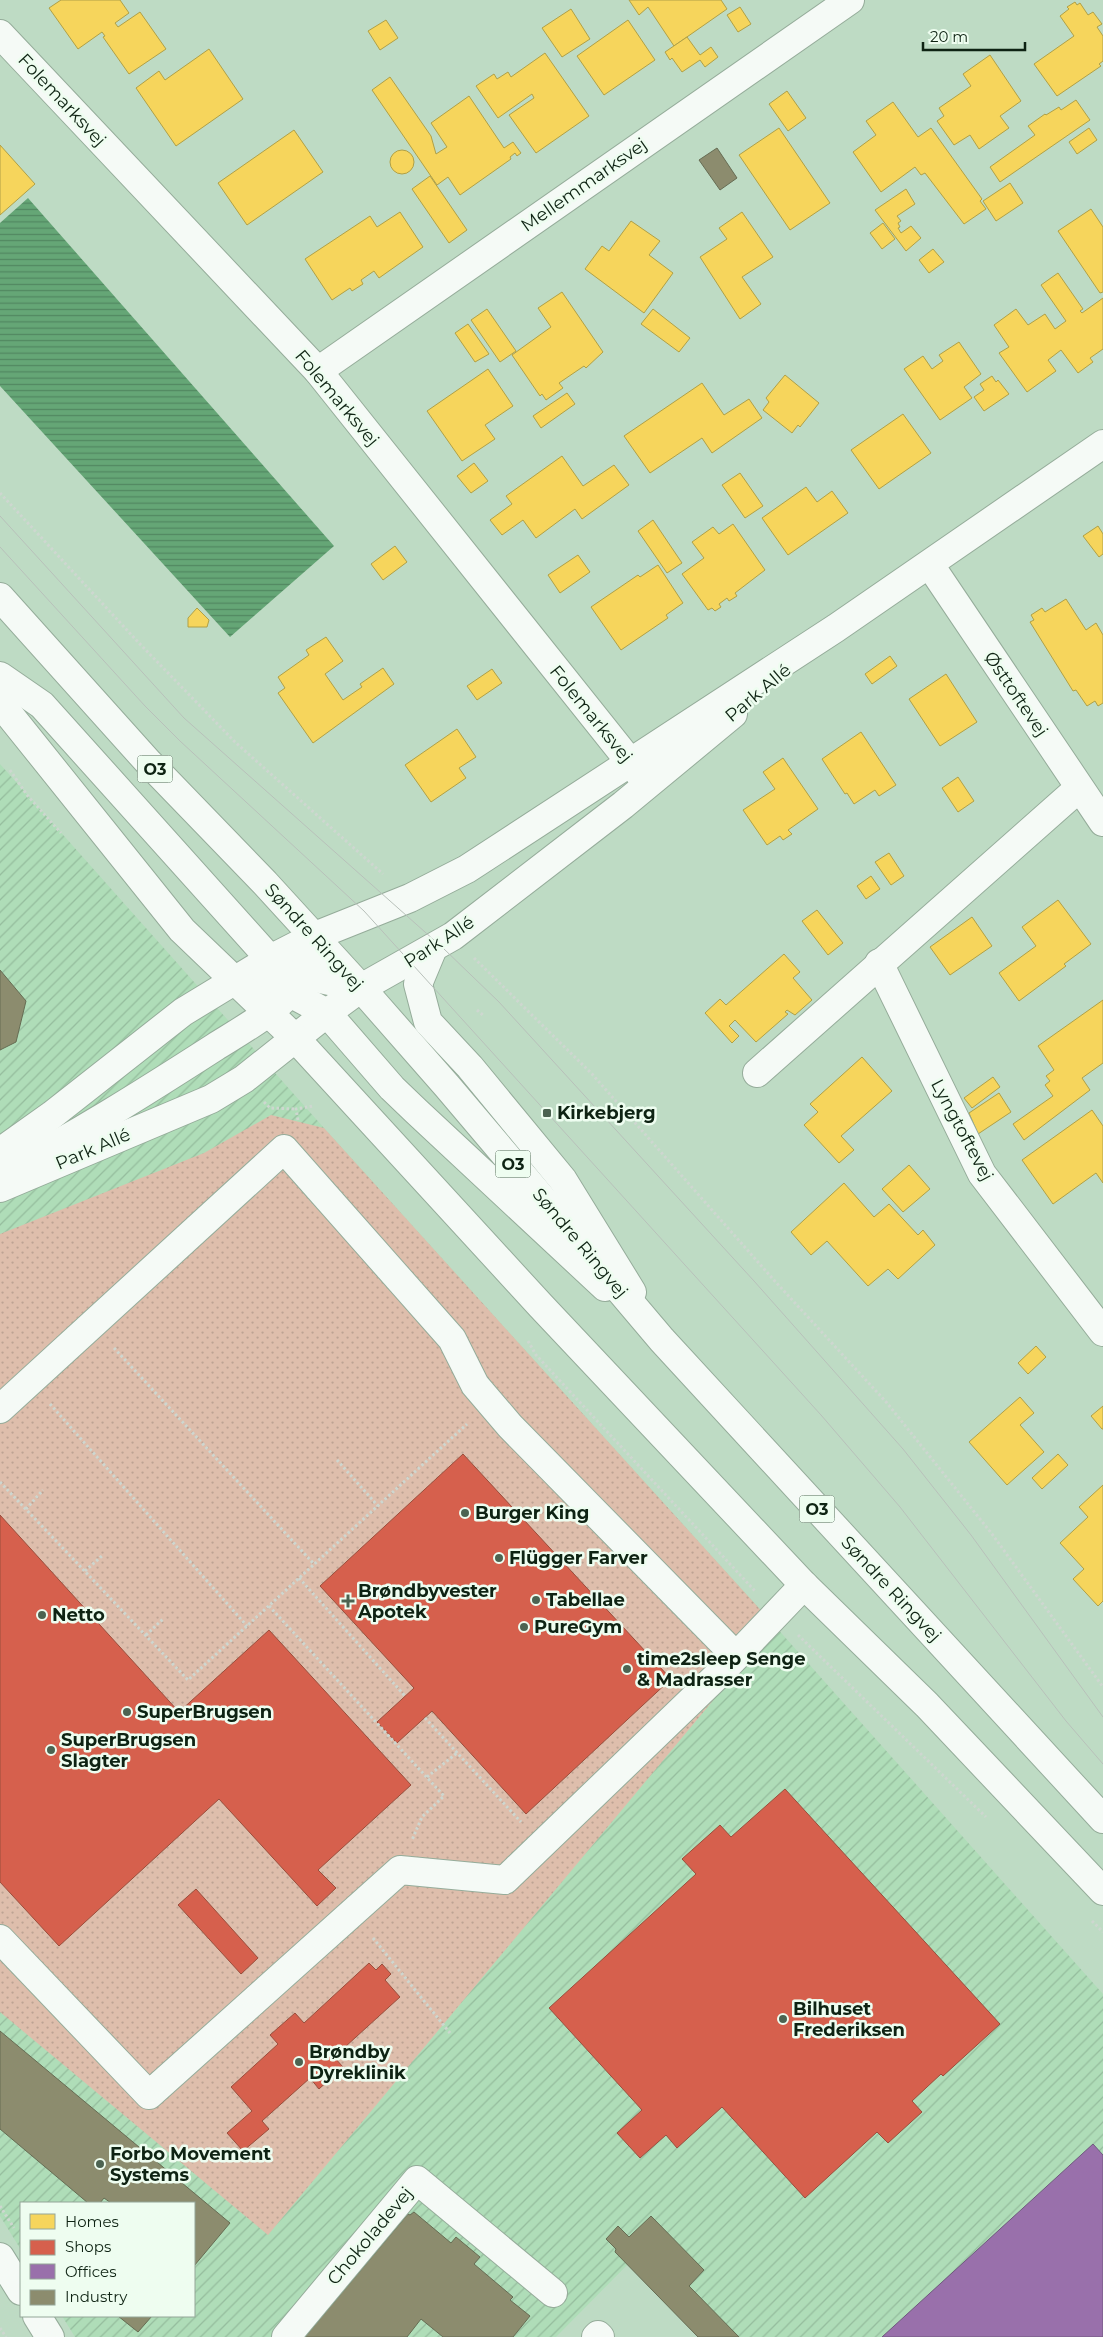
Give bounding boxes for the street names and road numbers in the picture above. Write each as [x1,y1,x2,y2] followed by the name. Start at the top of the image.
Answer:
[13,49,111,151] street label: Folemarksvej
[517,133,651,237] street label: Mellemmarksvej
[290,345,384,451] street label: Folemarksvej
[979,647,1053,741] street label: Østtoftevej
[721,659,796,727] street label: Park Allé
[545,661,637,767] street label: Folemarksvej
[138,756,172,782] road number: O3
[260,879,368,995] street label: Søndre Ringvej
[400,911,478,973] street label: Park Allé
[926,1075,998,1185] street label: Lyngtoftevej
[52,1123,134,1175] street label: Park Allé
[496,1150,530,1178] road number: O3
[528,1184,632,1302] street label: Søndre Ringvej
[800,1496,834,1522] road number: O3
[836,1531,946,1647] street label: Søndre Ringvej
[323,2182,417,2290] street label: Chokoladevej

